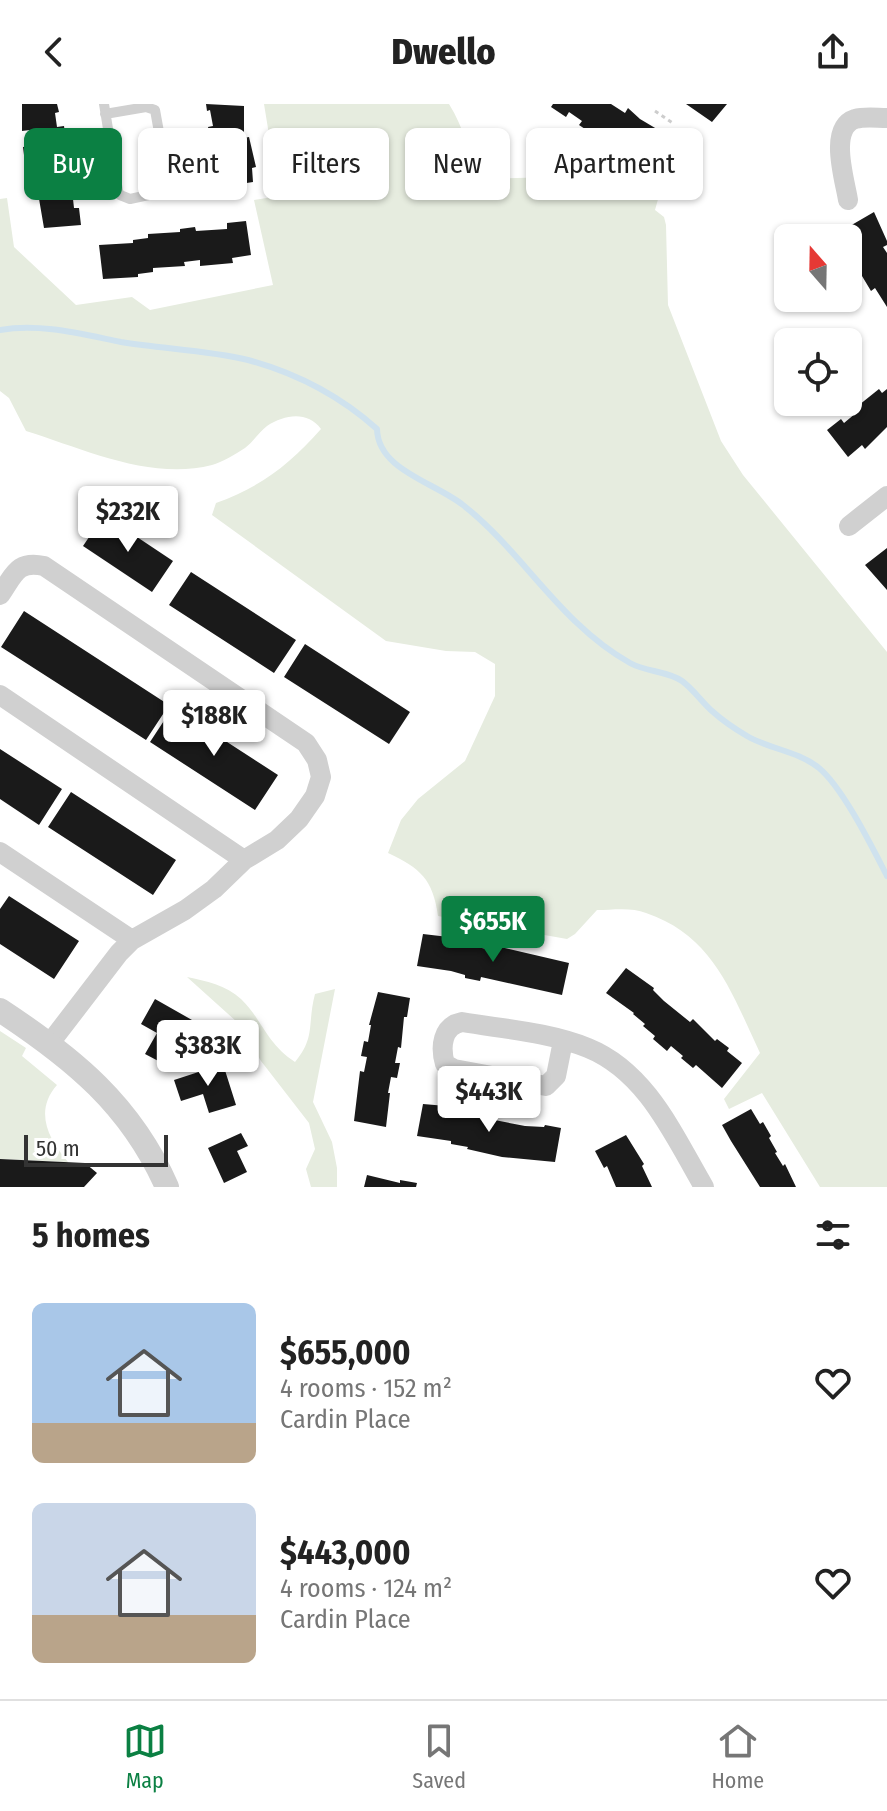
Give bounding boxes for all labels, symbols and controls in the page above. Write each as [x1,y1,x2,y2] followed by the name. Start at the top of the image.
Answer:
[32,30,76,74] icon: back
[391,30,496,74] text: Dwello
[811,30,855,74] icon: share
[24,128,122,200] chip: Buy
[138,128,247,200] chip: Rent
[263,128,389,200] chip: Filters
[405,128,510,200] chip: New
[526,128,703,200] chip: Apartment
[774,224,862,312] north arrow
[774,224,862,416] map controls
[774,328,862,416] button: locate
[72,486,184,554] pin: $232K
[96,496,160,527] text: $232K
[158,690,270,758] pin: $188K
[181,700,247,731] text: $188K
[437,896,549,964] pin: $655K
[460,906,526,937] text: $655K
[152,1020,264,1088] pin: $383K
[175,1030,241,1061] text: $383K
[433,1066,545,1134] pin: $443K
[456,1076,522,1107] text: $443K
[24,1131,168,1167] scale bar
[36,1135,80,1162] text: 50 m
[811,1213,855,1257] icon: filters
[32,1215,150,1256] text: 5 homes
[280,1332,411,1373] text: $655,000
[96,1335,192,1431] icon: home
[811,1361,855,1405] icon: heart
[280,1373,452,1404] text: 4 rooms · 152 m²
[280,1404,411,1435] text: Cardin Place
[280,1532,411,1573] text: $443,000
[96,1535,192,1631] icon: home
[811,1561,855,1605] icon: heart
[280,1573,452,1604] text: 4 rooms · 124 m²
[280,1604,411,1635] text: Cardin Place
[123,1719,167,1794] tab: Map
[412,1719,466,1794] tab: Saved
[712,1719,764,1794] tab: Home

